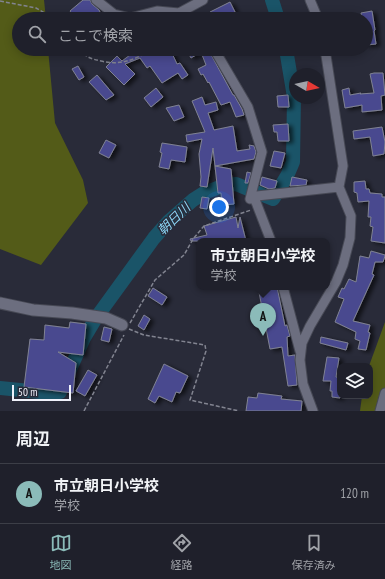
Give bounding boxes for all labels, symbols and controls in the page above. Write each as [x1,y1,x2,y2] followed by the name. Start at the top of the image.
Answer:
[12,12,373,56] search box
[26,23,48,45] icon: search
[58,26,133,45] text: ここで検索
[289,68,325,104] north arrow
[209,197,229,217] your location
[154,198,195,239] water label: 朝日川
[196,238,330,290] popup
[210,246,316,265] text: 市立朝日小学校
[210,267,237,284] text: 学校
[250,303,276,336] pin: A
[337,363,373,399] map controls
[337,363,373,399] button: layers
[12,383,71,402] scale bar
[18,385,37,399] text: 50 m
[16,428,50,450] text: 周辺
[54,476,159,495] text: 市立朝日小学校
[26,485,32,502] text: A
[340,485,369,502] text: 120 m
[54,497,80,514] text: 学校
[50,532,72,572] tab: 地図
[171,532,193,572] tab: 経路
[292,532,336,572] tab: 保存済み

